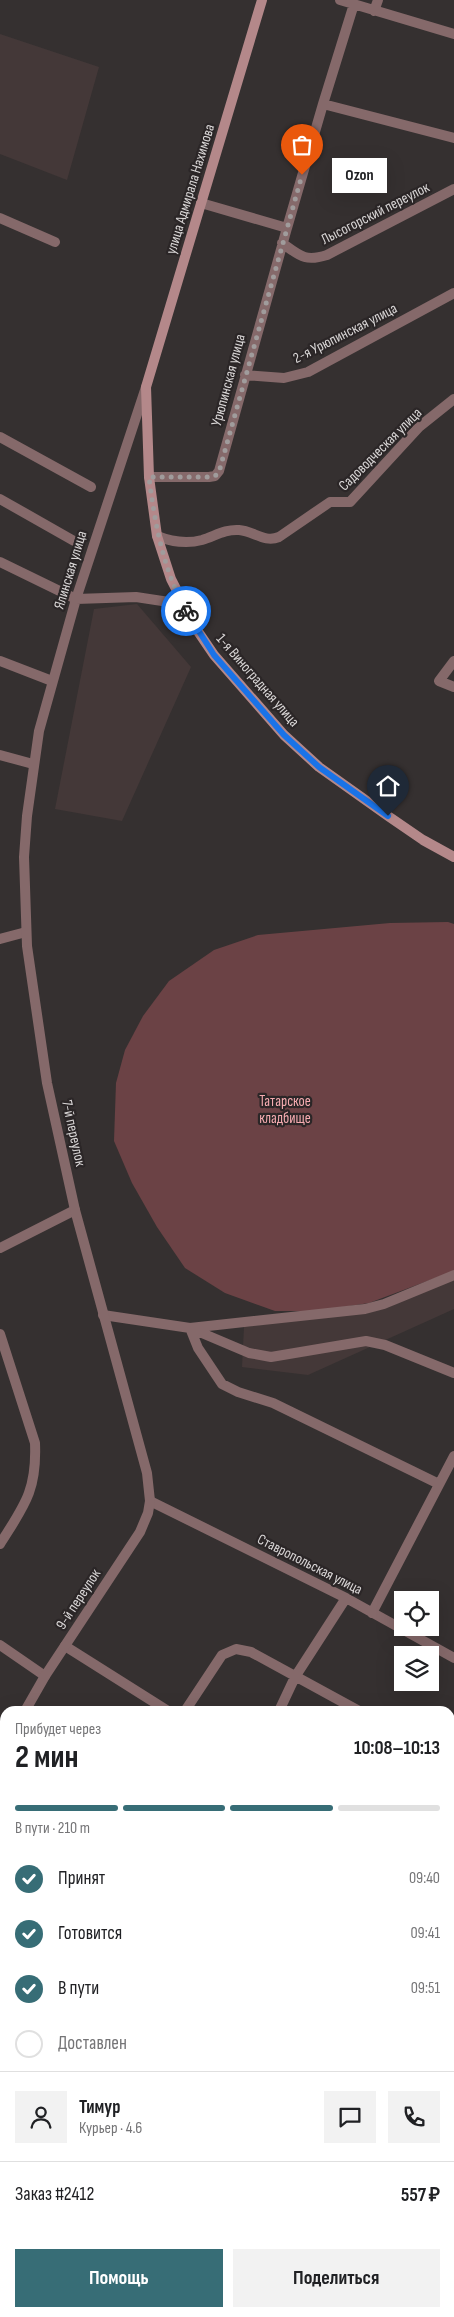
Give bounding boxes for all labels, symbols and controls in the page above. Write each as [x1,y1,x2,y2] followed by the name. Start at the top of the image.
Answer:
[162,122,219,256] street label: улица Адмирала Нахимова
[281,124,323,175] pin
[288,131,316,159] icon: bag
[332,158,387,192] callout: Ozon
[345,166,374,185] text: Ozon
[318,178,433,249] street label: Лысогорский переулок
[290,299,401,368] street label: 2-я Урюпинская улица
[207,332,250,428] street label: Урюпинская улица
[335,404,426,495] street label: Садоводческая улица
[50,529,91,612] street label: Ялинская улица
[161,586,211,636] courier
[172,597,200,625] icon: bike
[212,630,303,731] street label: 1-я Виноградная улица
[367,765,409,816] pin
[374,772,402,800] icon: home
[259,1092,311,1128] park label: Татарское кладбище
[57,1098,90,1168] street label: 7-й переулок
[254,1530,366,1599] street label: Ставропольская улица
[52,1565,105,1633] street label: 9-й переулок
[394,1591,439,1691] map controls
[394,1591,439,1636] button: locate
[394,1646,439,1691] button: layers
[15,1720,101,1739] text: Прибудет через
[354,1737,440,1760] text: 10:08–10:13
[15,1738,79,1777] text: 2 мин
[15,1819,90,1838] text: В пути · 210 m
[15,1865,43,1893] icon: check
[58,1867,105,1890] text: Принят
[409,1869,440,1888] text: 09:40
[15,1920,43,1948] icon: check
[58,1922,122,1945] text: Готовится
[410,1924,440,1943] text: 09:41
[15,1975,43,2003] icon: check
[58,1977,99,2000] text: В пути
[411,1979,440,1998] text: 09:51
[58,2032,127,2055] text: Доставлен
[15,2091,67,2143] button: person
[324,2091,376,2143] button: chat
[388,2091,440,2143] button: phone
[79,2096,120,2119] text: Тимур
[79,2119,142,2138] text: Курьер · 4.6
[15,2183,94,2206] text: Заказ #2412
[401,2184,440,2207] text: 557 ₽
[15,2249,223,2307] button: Помощь
[233,2249,440,2307] button: Поделиться

